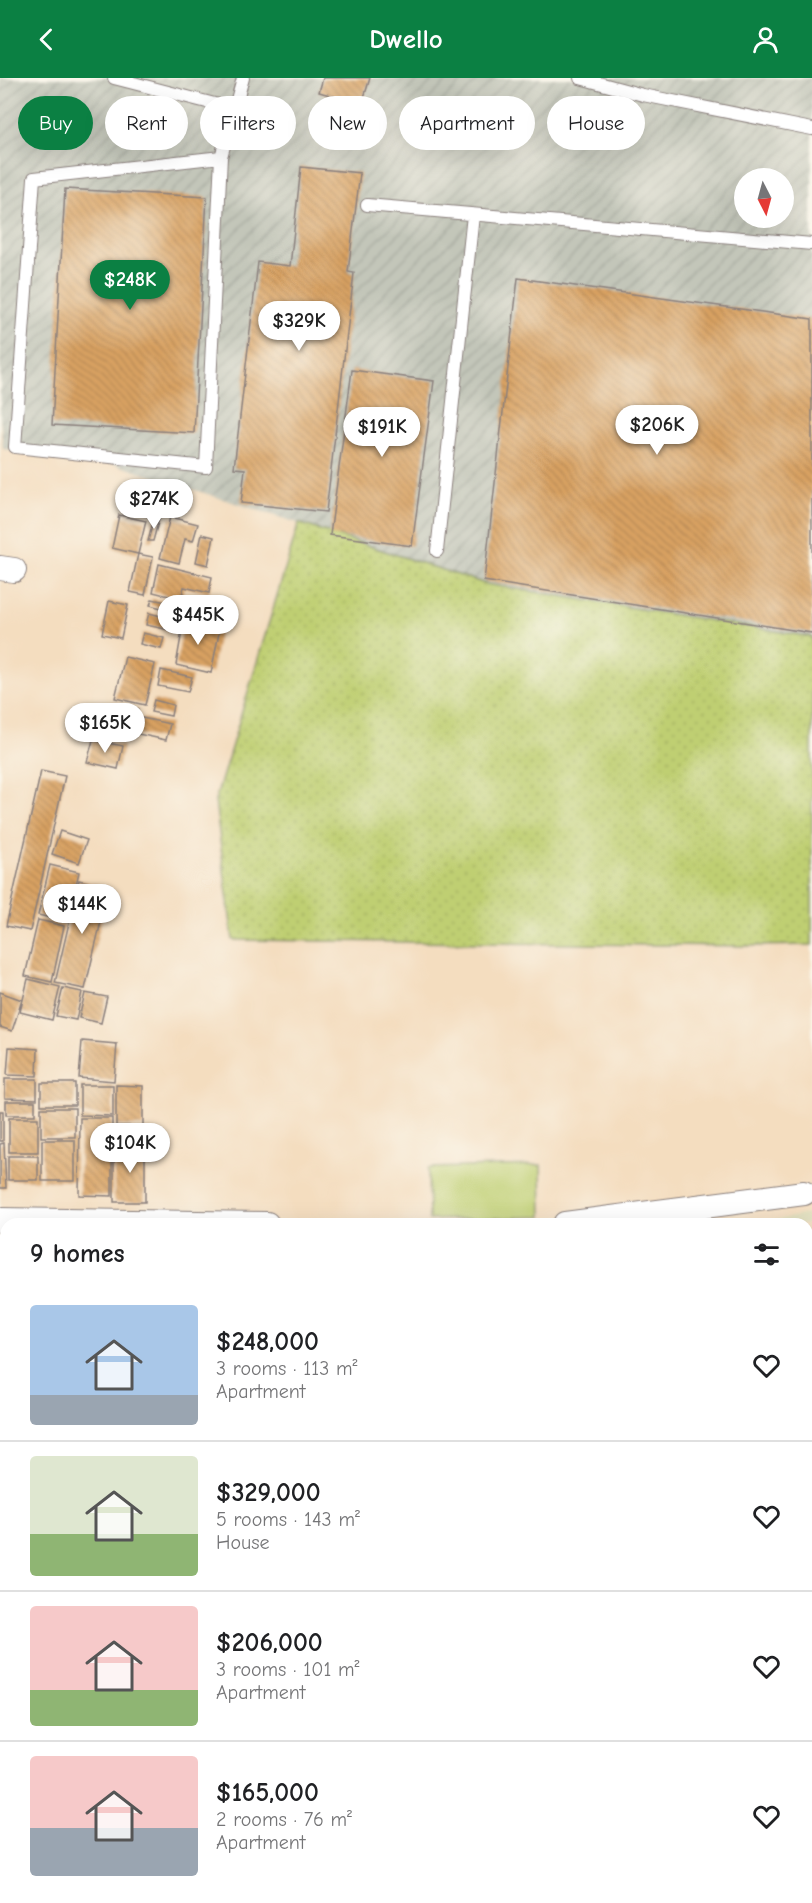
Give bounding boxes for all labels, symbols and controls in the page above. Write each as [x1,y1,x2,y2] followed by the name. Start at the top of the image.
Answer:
[30,23,63,56] icon: back
[749,23,782,56] icon: person
[369,24,443,55] text: Dwello
[18,96,93,150] chip: Buy
[105,96,188,150] chip: Rent
[200,96,296,150] chip: Filters
[308,96,387,150] chip: New
[399,96,535,150] chip: Apartment
[547,96,645,150] chip: House
[734,168,794,228] north arrow
[734,168,794,228] map controls
[88,260,172,311] pin: $248K
[104,268,156,291] text: $248K
[257,301,341,352] pin: $329K
[272,309,326,332] text: $329K
[615,405,699,456] pin: $206K
[340,407,424,458] pin: $191K
[629,413,685,436] text: $206K
[357,415,407,438] text: $191K
[112,479,196,530] pin: $274K
[129,487,179,510] text: $274K
[156,595,240,646] pin: $445K
[172,603,224,626] text: $445K
[63,703,147,754] pin: $165K
[79,711,131,734] text: $165K
[40,884,124,935] pin: $144K
[57,892,107,915] text: $144K
[88,1123,172,1174] pin: $104K
[104,1131,156,1154] text: $104K
[750,1238,783,1271] icon: filters
[30,1239,125,1269] text: 9 homes
[216,1327,319,1357] text: $248,000
[78,1329,150,1401] icon: home
[750,1349,783,1382] icon: heart
[216,1357,357,1380] text: 3 rooms · 113 m²
[216,1380,306,1403] text: Apartment
[216,1478,321,1508] text: $329,000
[78,1480,150,1552] icon: home
[750,1500,783,1533] icon: heart
[216,1508,360,1531] text: 5 rooms · 143 m²
[216,1531,270,1554] text: House
[216,1628,323,1658] text: $206,000
[78,1630,150,1702] icon: home
[750,1650,783,1683] icon: heart
[216,1658,360,1681] text: 3 rooms · 101 m²
[216,1681,306,1704] text: Apartment
[216,1778,319,1808] text: $165,000
[78,1780,150,1852] icon: home
[750,1800,783,1833] icon: heart
[216,1808,352,1831] text: 2 rooms · 76 m²
[216,1831,306,1854] text: Apartment

